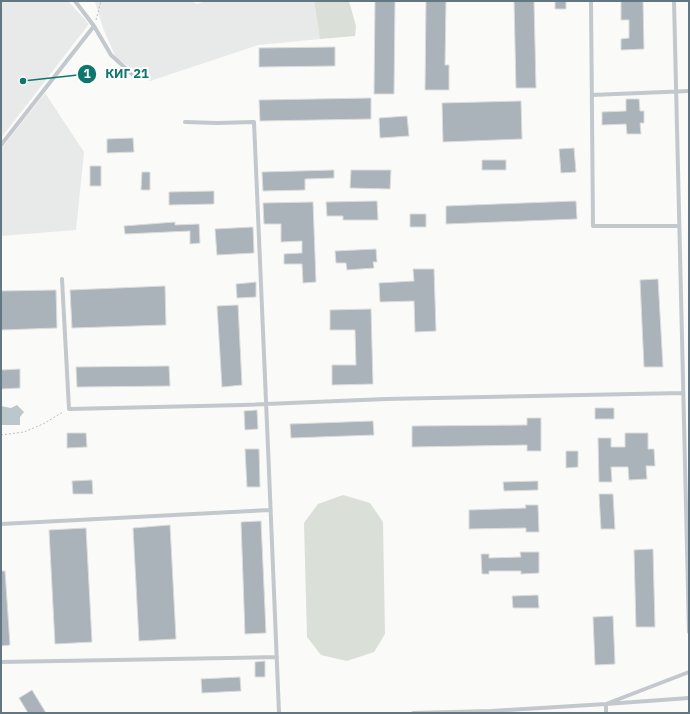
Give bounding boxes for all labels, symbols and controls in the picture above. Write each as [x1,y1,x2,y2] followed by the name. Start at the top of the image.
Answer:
[77,61,157,86] callout: КИГ 21
[105,65,149,82] text: КИГ 21
[83,66,91,81] text: 1

